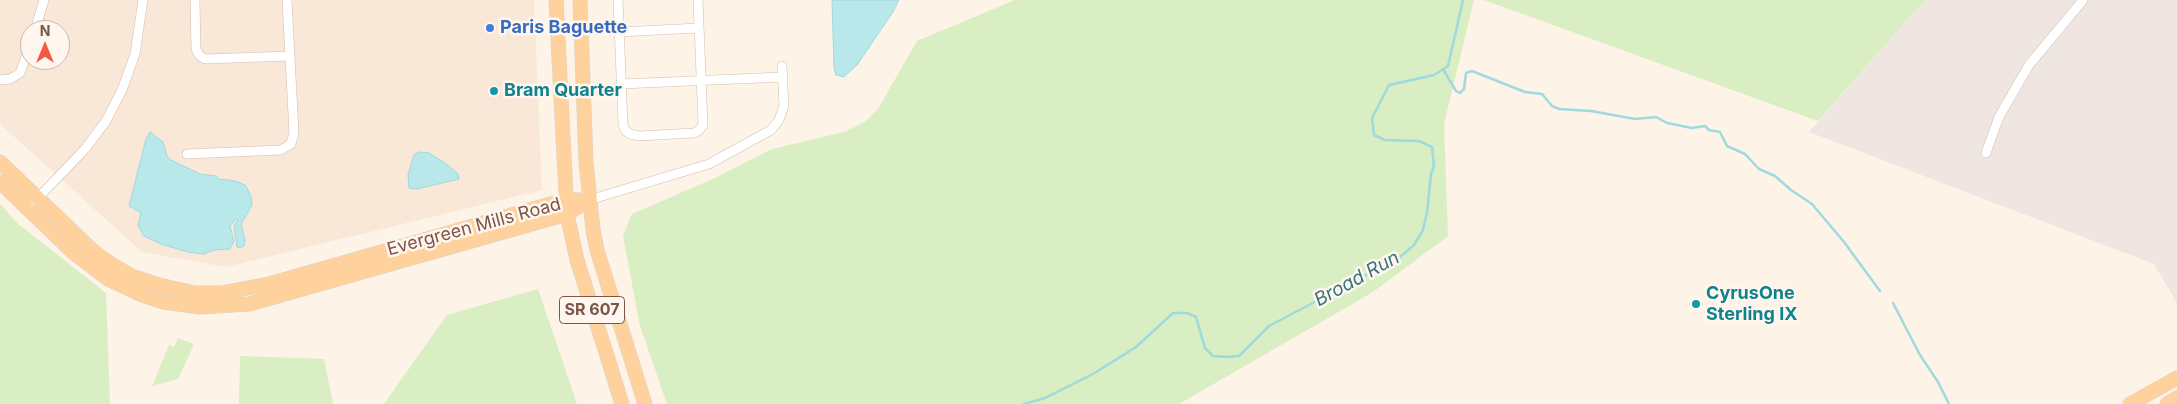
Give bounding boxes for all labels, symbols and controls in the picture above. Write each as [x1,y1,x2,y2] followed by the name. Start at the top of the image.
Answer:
[500,17,627,39] place label: Paris Baguette
[20,20,70,70] north arrow
[40,22,50,39] text: N
[484,22,496,34] marker: Paris Baguette
[504,80,622,102] place label: Bram Quarter
[488,85,500,97] marker: Bram Quarter
[385,193,563,261] street label: Evergreen Mills Road
[1310,246,1404,312] water label: Broad Run
[1706,283,1797,326] place label: CyrusOne Sterling IX
[560,296,624,324] road number: SR 607
[1690,298,1702,310] marker: CyrusOne Sterling IX

